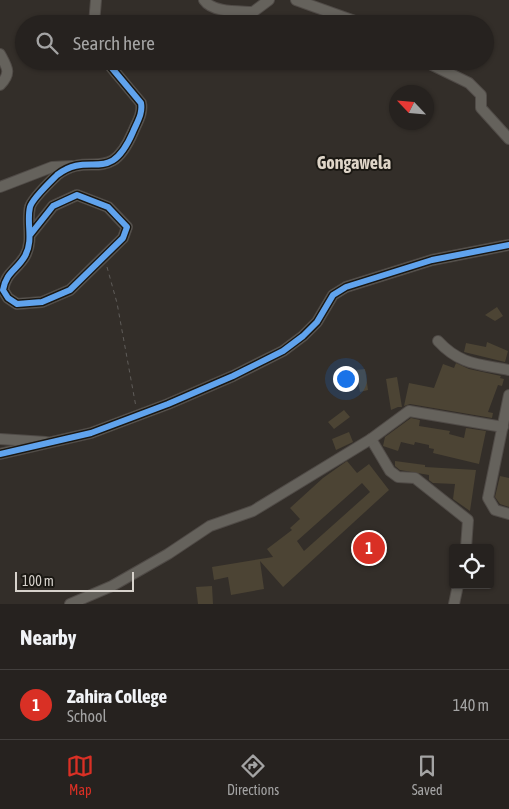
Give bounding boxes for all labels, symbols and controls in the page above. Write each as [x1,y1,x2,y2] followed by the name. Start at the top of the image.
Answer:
[15,15,494,70] search box
[33,29,61,57] icon: search
[73,32,155,54] text: Search here
[389,85,434,130] north arrow
[317,152,391,173] district label: Gongawela
[333,366,359,392] your location
[353,529,385,567] pin: 1
[449,544,494,589] map controls
[449,544,494,589] button: locate
[15,569,134,592] scale bar
[22,573,54,589] text: 100 m
[20,625,76,649] text: Nearby
[67,685,167,707] text: Zahira College
[32,696,40,714] text: 1
[453,696,489,714] text: 140 m
[67,707,107,725] text: School
[66,752,94,798] tab: Map
[227,752,279,798] tab: Directions
[412,752,443,798] tab: Saved

